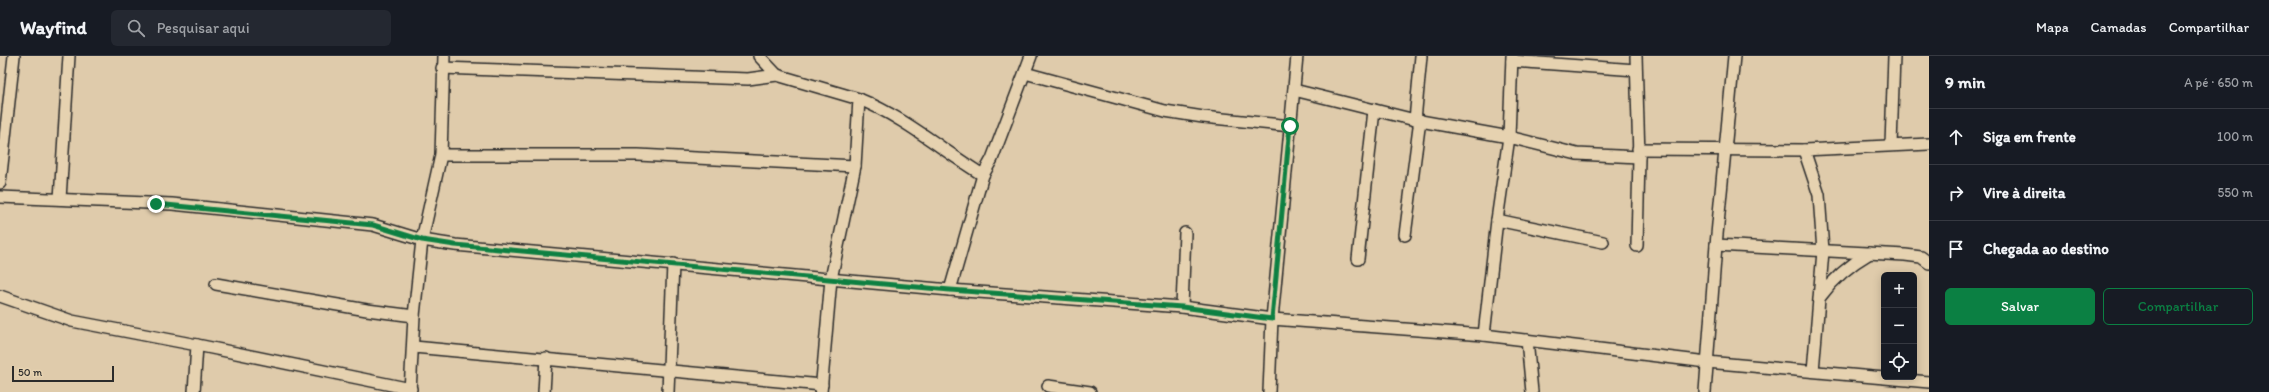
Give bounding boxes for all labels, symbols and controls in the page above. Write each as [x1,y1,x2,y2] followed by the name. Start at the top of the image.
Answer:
[111,10,391,46] search box
[20,16,87,39] text: Wayfind
[125,17,147,39] icon: search
[157,19,249,37] text: Pesquisar aqui
[2036,19,2069,36] text: Mapa
[2091,19,2147,36] text: Camadas
[2169,19,2249,36] text: Compartilhar
[1945,72,1985,92] text: 9 min
[2184,75,2253,90] text: A pé · 650 m
[1281,117,1299,135] route start
[1945,126,1967,148] icon: ahead
[1983,128,2076,146] text: Siga em frente
[2217,129,2253,144] text: 100 m
[1945,182,1967,204] icon: right
[1983,184,2066,202] text: Vire à direita
[2217,185,2253,200] text: 550 m
[147,195,165,213] route end
[1945,238,1967,260] icon: arrive
[1983,240,2109,258] text: Chegada ao destino
[1881,272,1917,380] map controls
[1881,272,1917,308] button: +
[1945,288,2095,325] button: Salvar
[2103,288,2253,325] button: Compartilhar
[1881,308,1917,344] button: −
[1881,344,1917,380] button: locate
[12,364,114,383] scale bar
[18,366,42,379] text: 50 m

